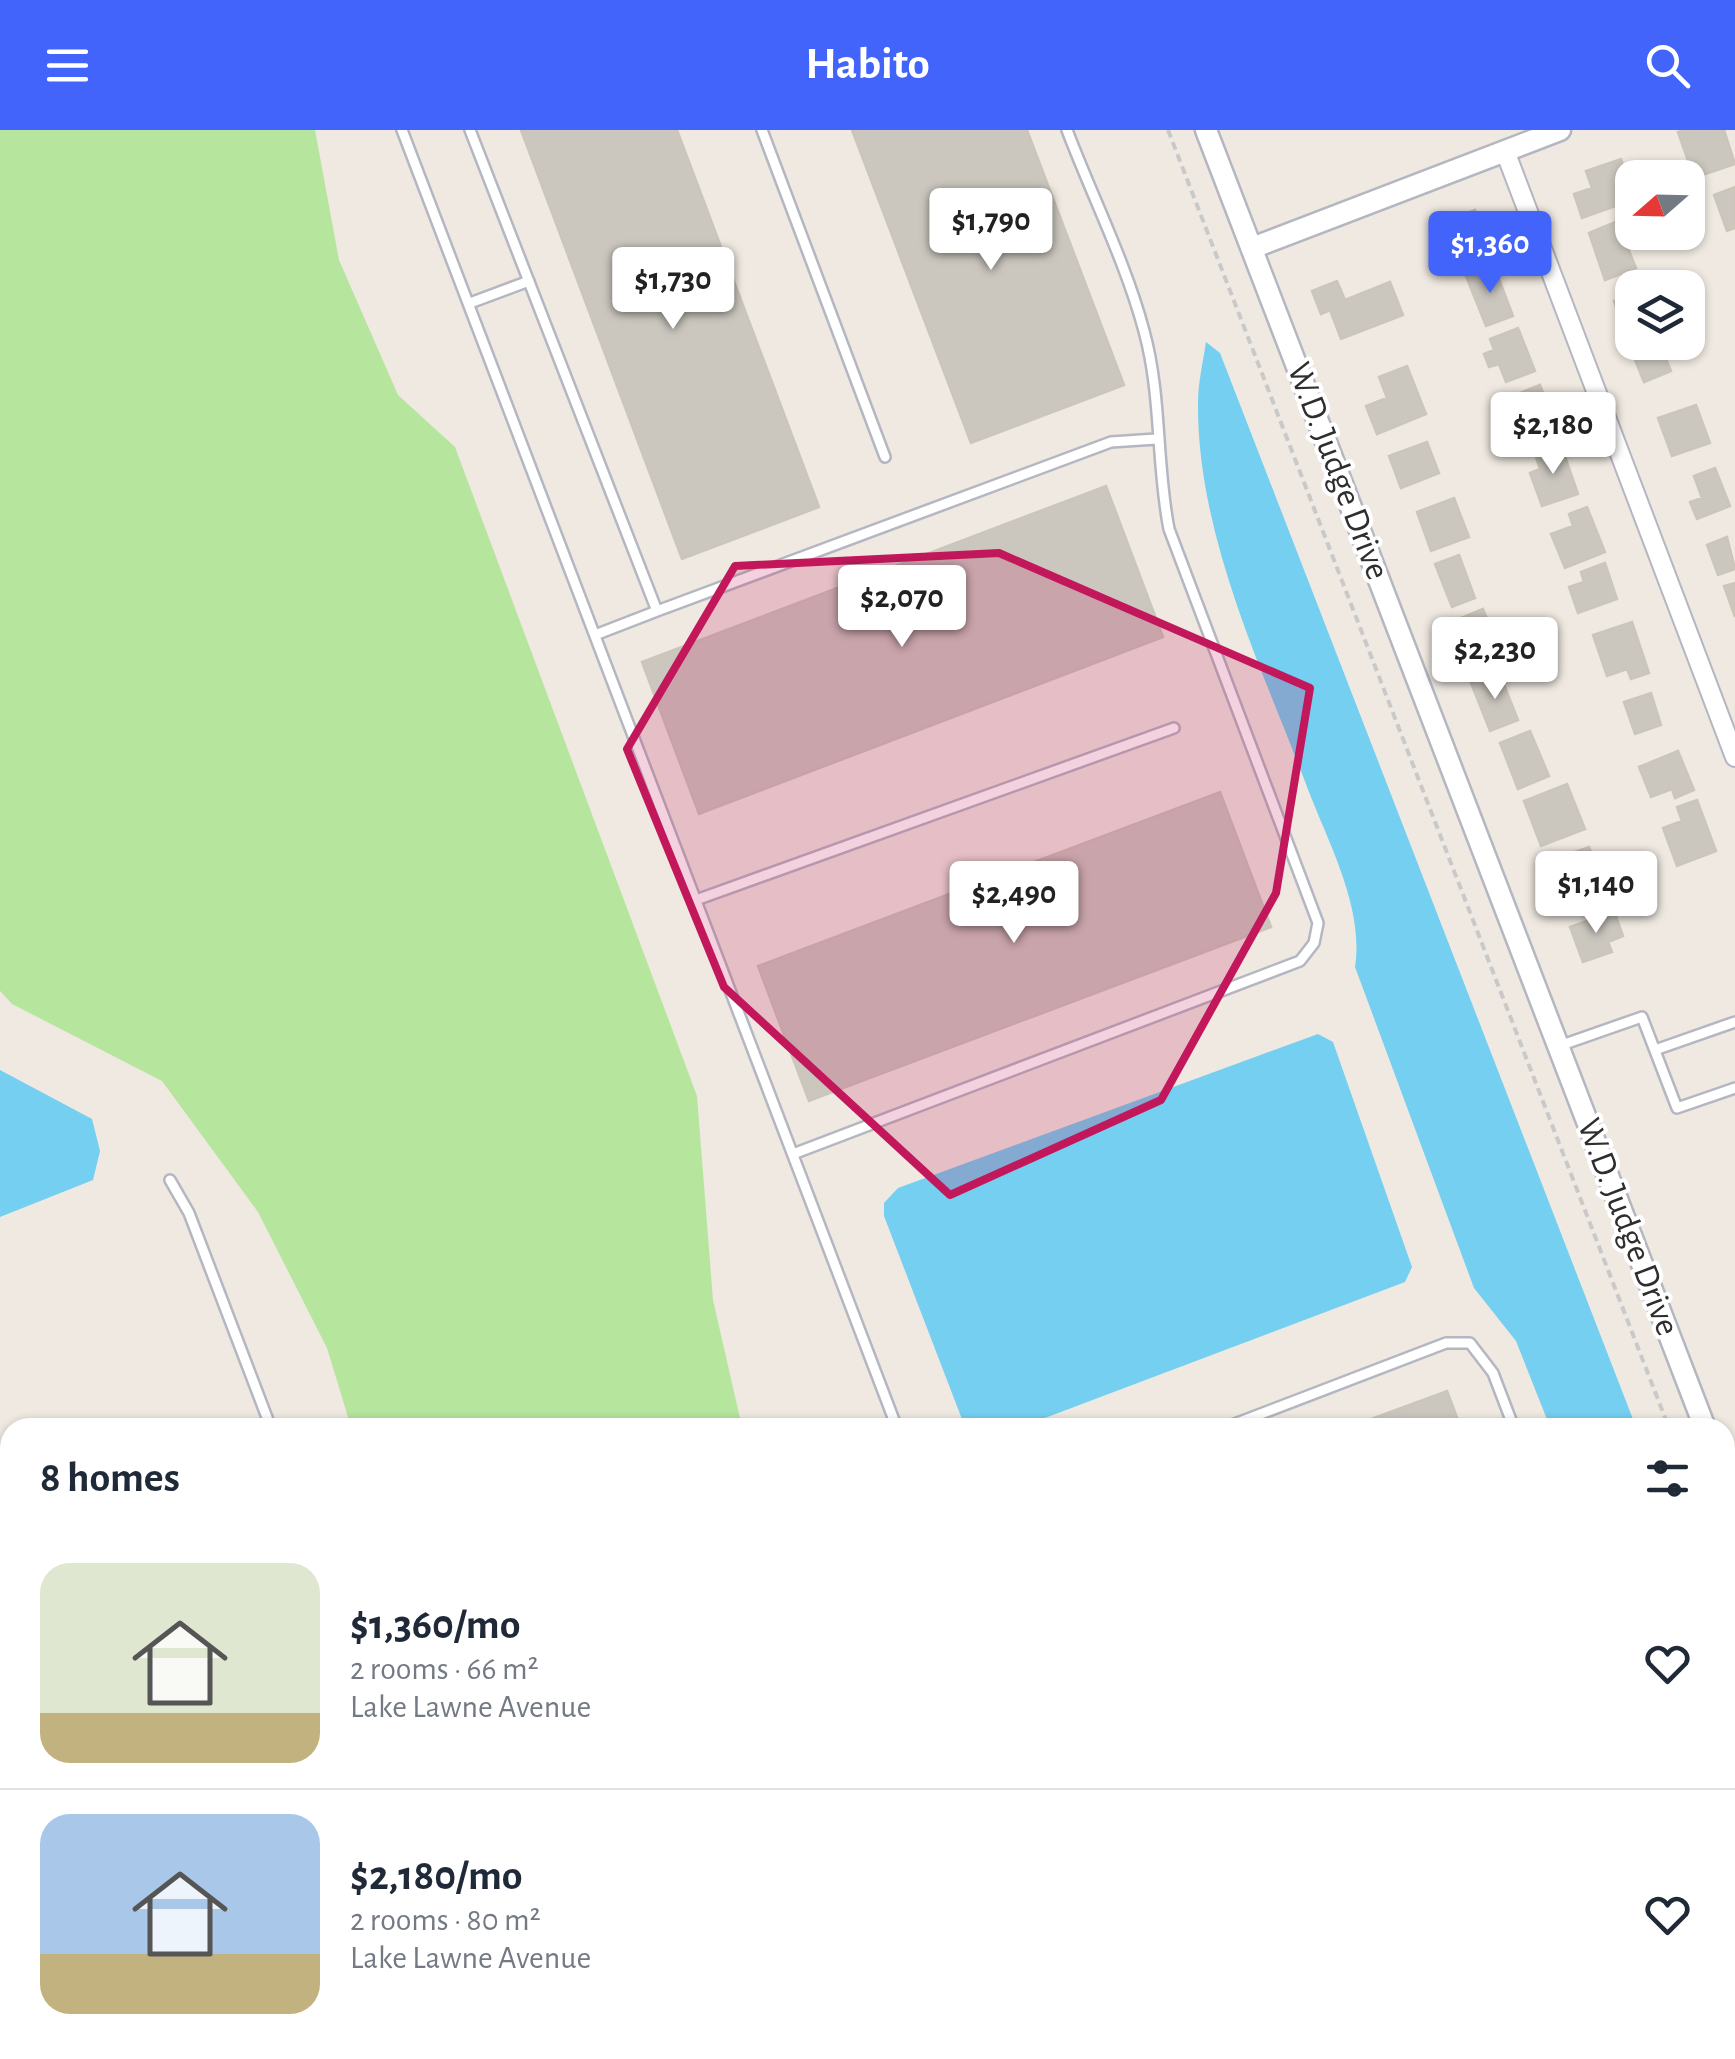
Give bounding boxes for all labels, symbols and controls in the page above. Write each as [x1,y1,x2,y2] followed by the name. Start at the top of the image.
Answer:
[40,38,95,93] icon: menu
[1640,38,1695,93] icon: search
[805,42,930,87] text: Habito
[1615,160,1705,250] north arrow
[1615,160,1705,360] map controls
[910,188,1072,273] pin: $1,790
[951,204,1031,236] text: $1,790
[1409,211,1571,296] pin: $1,360
[1450,227,1530,259] text: $1,360
[592,247,754,332] pin: $1,730
[634,263,712,295] text: $1,730
[1615,270,1705,360] button: layers
[1281,358,1395,584] street label: W.D. Judge Drive
[1472,392,1634,477] pin: $2,180
[1513,408,1593,440] text: $2,180
[821,565,983,650] pin: $2,070
[860,581,944,613] text: $2,070
[1414,617,1576,702] pin: $2,230
[1454,633,1536,665] text: $2,230
[1515,851,1677,936] pin: $1,140
[933,861,1095,946] pin: $2,490
[1557,867,1635,899] text: $1,140
[971,877,1057,909] text: $2,490
[1571,1114,1685,1340] street label: W.D. Judge Drive
[1640,1451,1695,1506] icon: filters
[40,1457,180,1499] text: 8 homes
[120,1603,240,1723] icon: home
[350,1604,520,1646] text: $1,360/mo
[1640,1636,1695,1691] icon: heart
[350,1653,539,1685] text: 2 rooms · 66 m²
[350,1691,591,1723] text: Lake Lawne Avenue
[120,1854,240,1974] icon: home
[350,1855,523,1897] text: $2,180/mo
[1640,1887,1695,1942] icon: heart
[350,1904,541,1936] text: 2 rooms · 80 m²
[350,1942,591,1974] text: Lake Lawne Avenue

